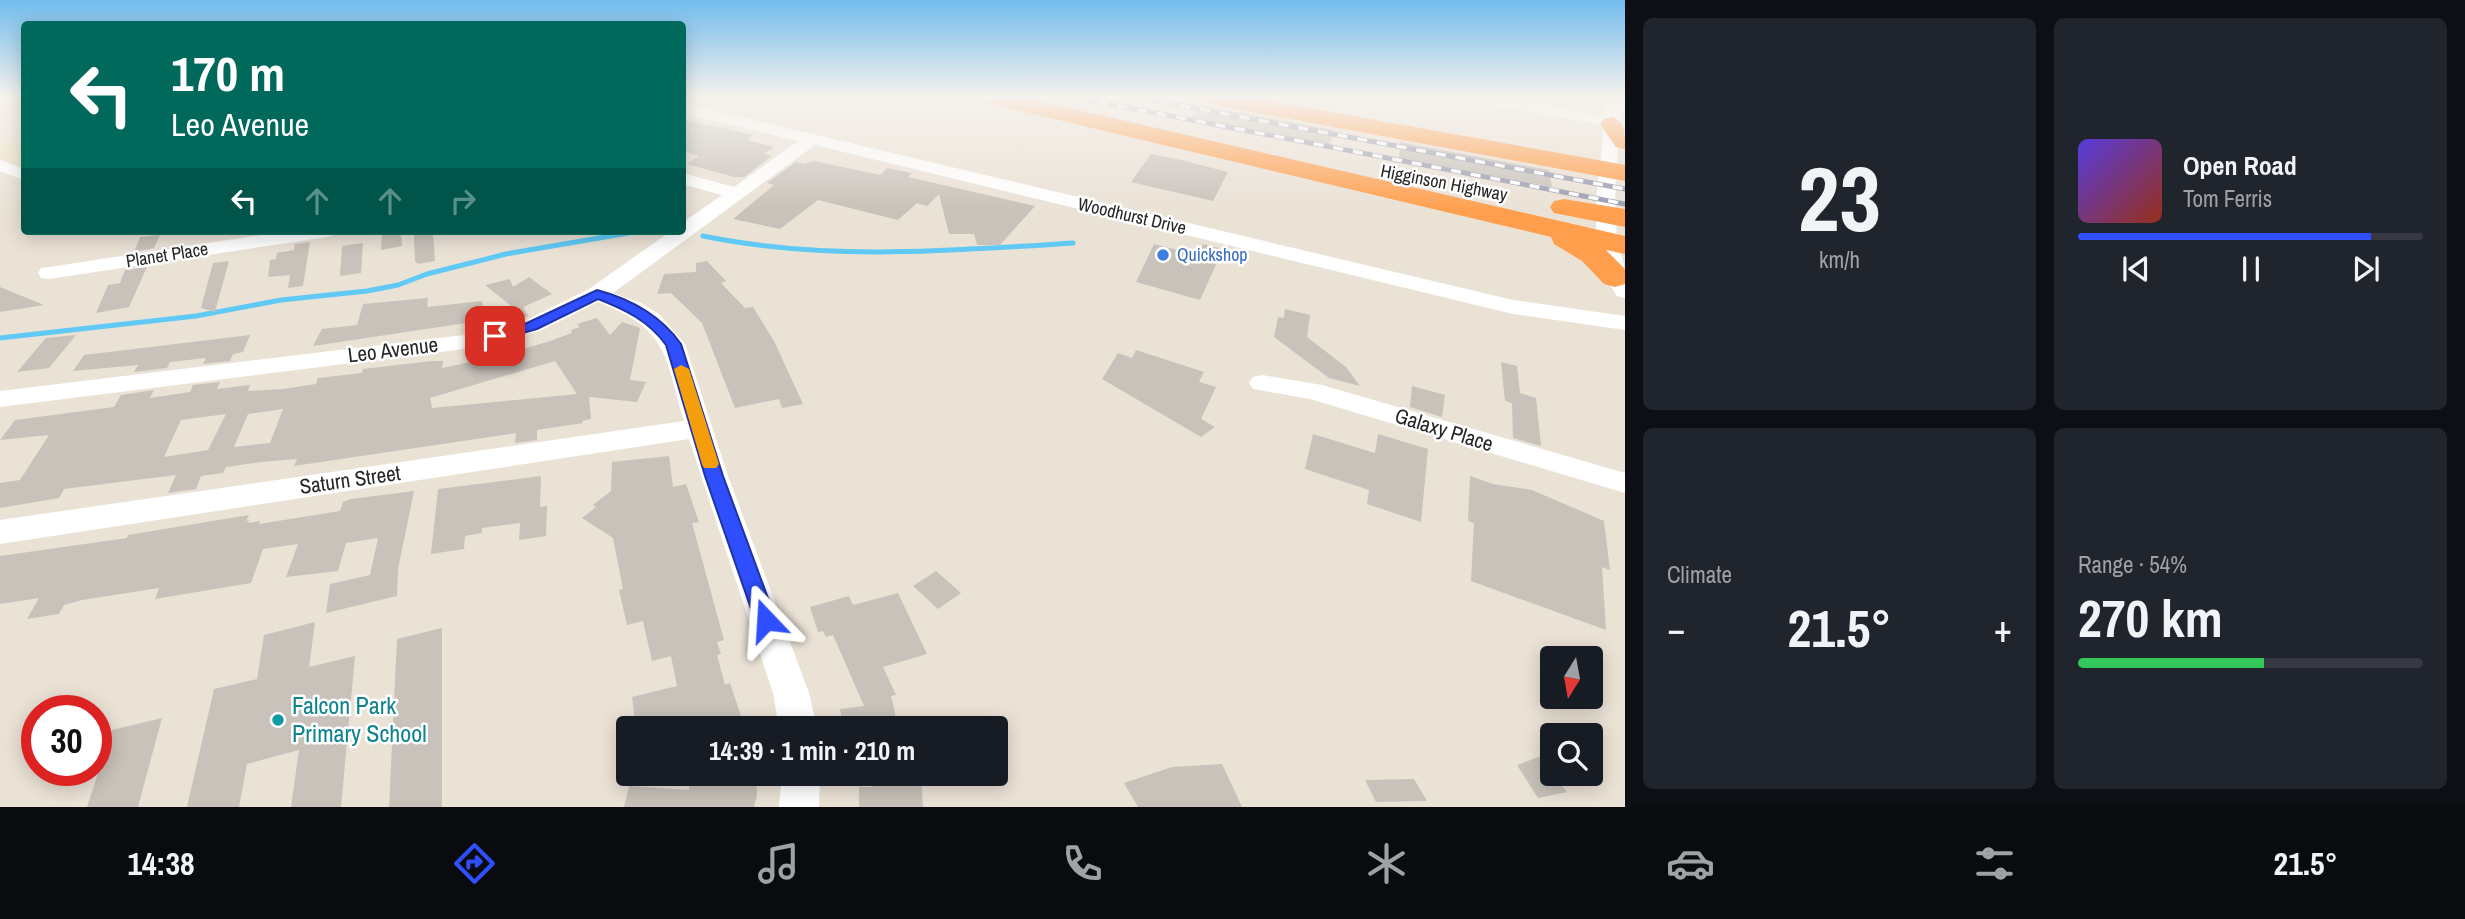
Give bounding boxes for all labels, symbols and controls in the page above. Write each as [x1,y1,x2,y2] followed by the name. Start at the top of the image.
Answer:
[171,40,285,106] text: 170 m
[56,49,147,140] icon: left
[171,103,309,146] text: Leo Avenue
[1798,137,1881,259] text: 23
[2183,148,2297,183] text: Open Road
[1378,158,1510,207] street label: Higginson Highway
[225,182,263,220] icon: left
[298,182,336,220] icon: ahead
[371,182,409,220] icon: ahead
[444,182,482,220] icon: right
[2183,183,2272,214] text: Tom Ferris
[1075,191,1189,240] street label: Woodhurst Drive
[124,236,210,273] street label: Planet Place
[1177,242,1248,267] place label: Quickshop
[1819,244,1860,275] text: km/h
[1155,247,1171,263] marker: Quickshop
[2117,250,2155,288] icon: previous
[2232,250,2270,288] icon: pause
[2347,250,2385,288] icon: next
[465,306,525,366] pin
[476,317,514,355] icon: arrive
[346,330,440,369] street label: Leo Avenue
[1391,401,1497,458] street label: Galaxy Place
[298,458,402,501] street label: Saturn Street
[2078,549,2187,580] text: Range · 54%
[1667,559,1732,590] text: Climate
[729,583,803,657] position arrow
[2078,583,2223,653] text: 270 km
[1788,593,1891,663] text: 21.5°
[1667,603,1685,654] text: −
[1994,603,2012,654] text: +
[1540,646,1603,709] north arrow
[1540,646,1603,786] map controls
[292,689,427,749] place label: Falcon Park Primary School
[21,695,112,786] speed limit sign: 30
[270,712,286,728] marker: Falcon Park Primary School
[1540,723,1603,786] button: search
[709,733,915,768] text: 14:39 · 1 min · 210 m
[450,839,499,888] icon: directions
[754,839,803,888] icon: music
[1058,839,1107,888] icon: phone
[1362,839,1411,888] icon: climate
[1666,839,1715,888] icon: car
[1970,839,2019,888] icon: filters
[128,842,195,885] text: 14:38
[2274,842,2337,885] text: 21.5°

